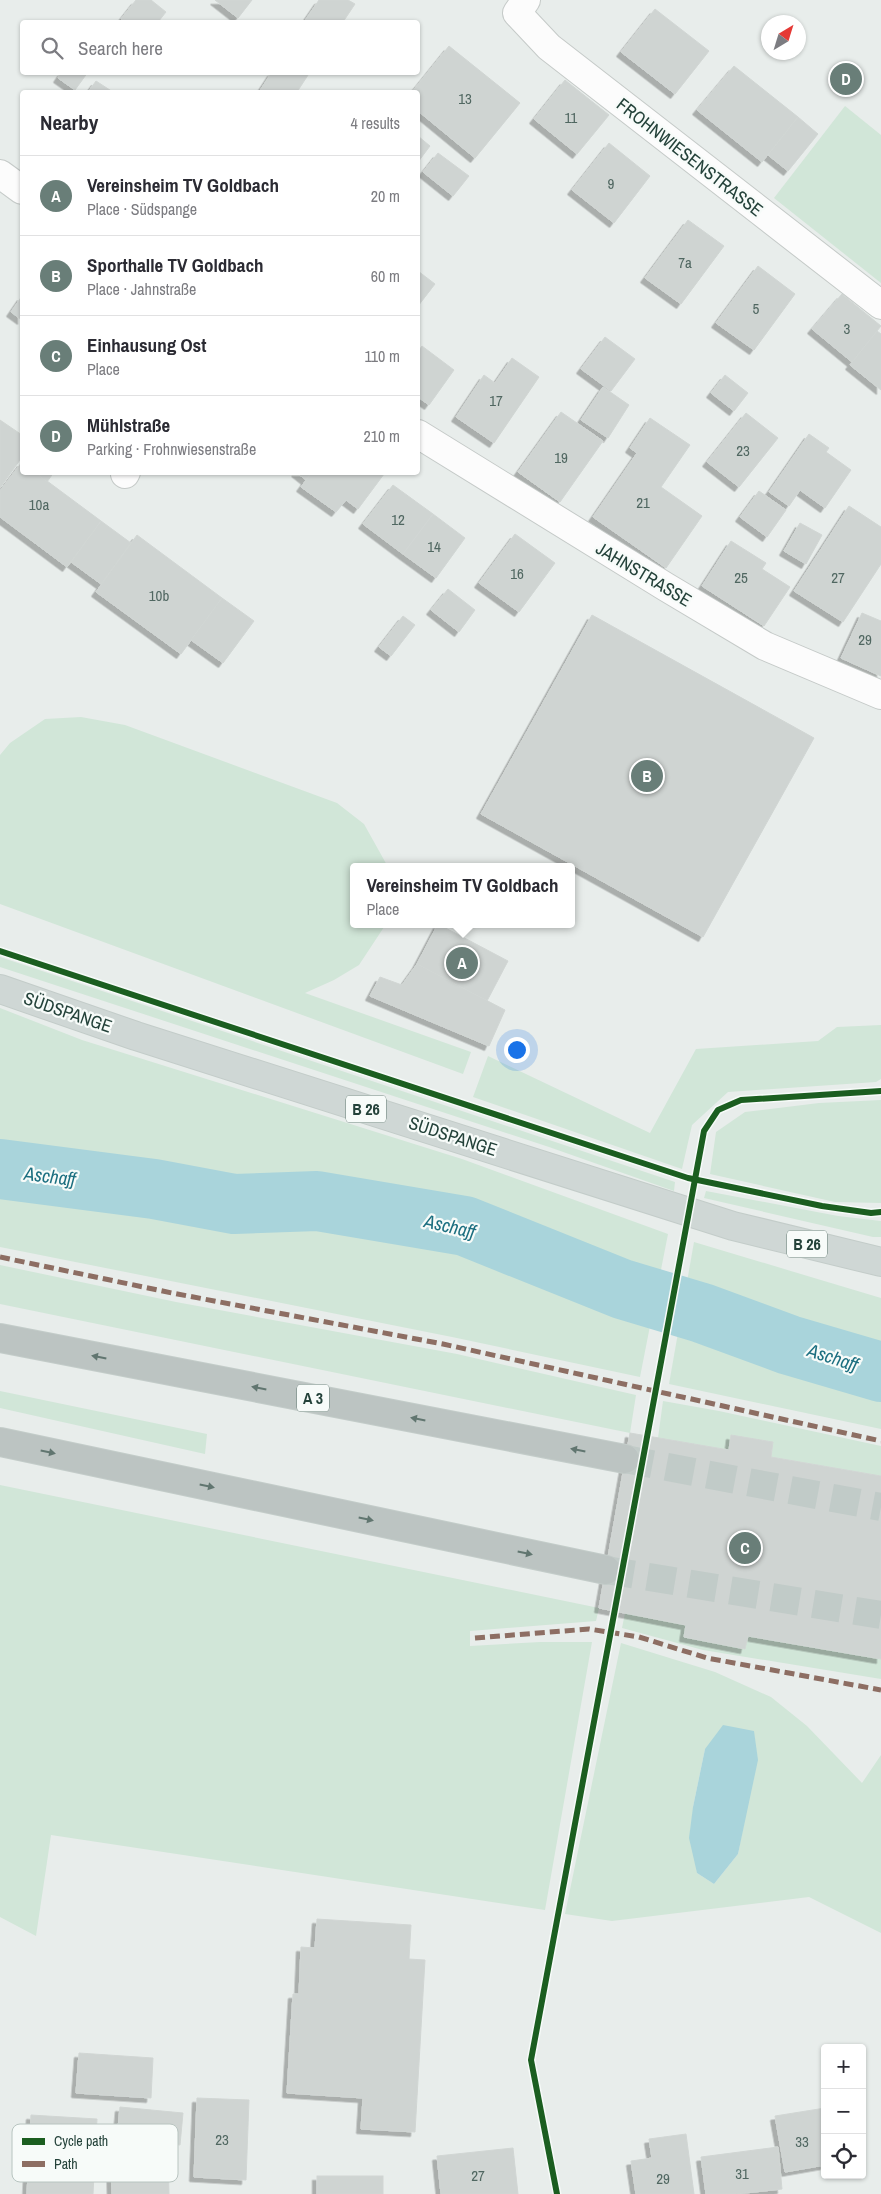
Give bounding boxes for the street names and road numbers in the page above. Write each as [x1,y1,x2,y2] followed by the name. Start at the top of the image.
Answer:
[612,92,768,222] street label: FROHNWIESENSTRASSE
[592,536,696,612] street label: JAHNSTRASSE
[21,985,115,1039] street label: SÜDSPANGE
[346,1096,386,1122] road number: B 26
[406,1110,500,1162] street label: SÜDSPANGE
[787,1230,827,1258] road number: B 26
[297,1385,329,1412] road number: A 3

